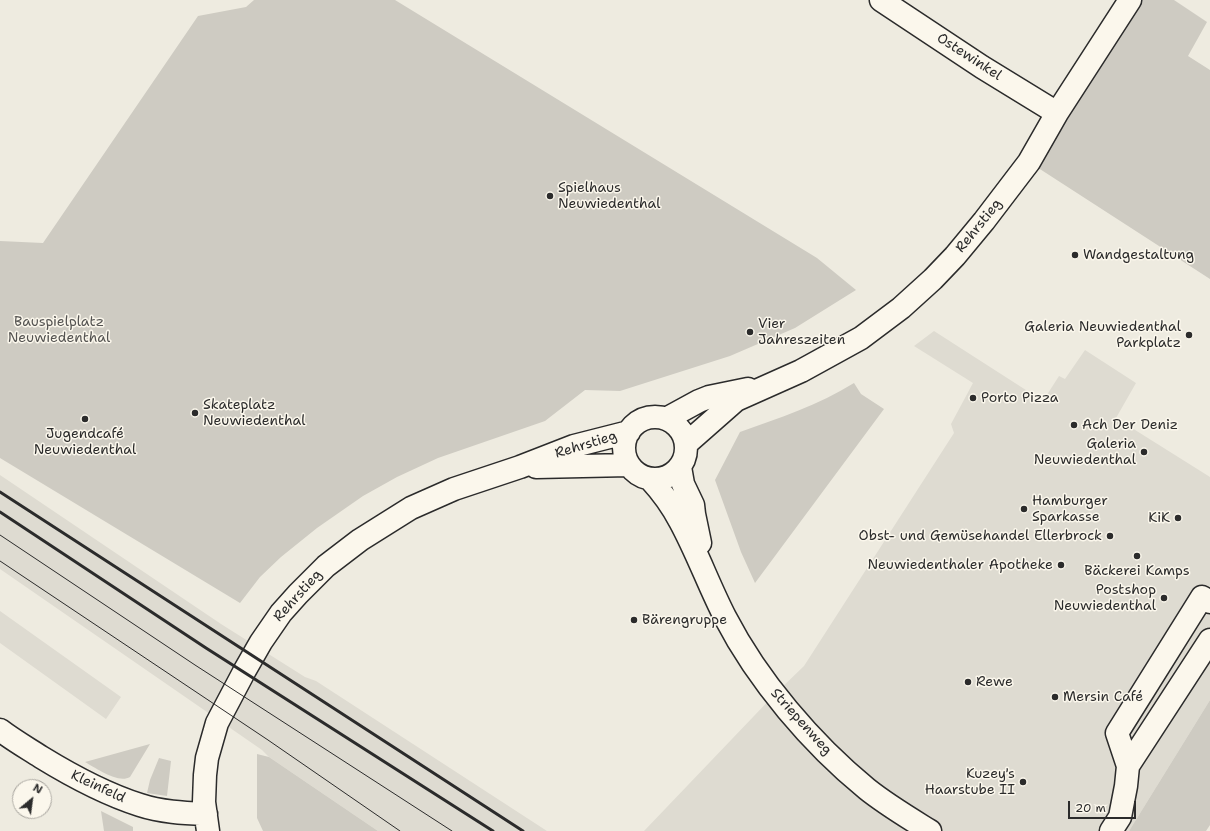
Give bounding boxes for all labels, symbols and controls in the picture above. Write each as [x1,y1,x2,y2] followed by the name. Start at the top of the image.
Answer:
[933,30,1005,84] street label: Ostewinkel
[558,180,660,212] place label: Spielhaus Neuwiedenthal
[545,191,555,201] marker: Spielhaus Neuwiedenthal
[952,196,1006,256] street label: Rehrstieg
[1083,247,1194,263] place label: Wandgestaltung
[1070,250,1080,260] marker: Wandgestaltung
[8,314,110,346] park label: Bauspielplatz Neuwiedenthal
[758,316,845,348] place label: Vier Jahreszeiten
[1024,319,1181,352] place label: Galeria Neuwiedenthal Parkplatz
[745,327,755,337] marker: Vier Jahreszeiten
[1184,330,1194,340] marker: Galeria Neuwiedenthal Parkplatz
[981,390,1058,406] place label: Porto Pizza
[968,393,978,403] marker: Porto Pizza
[203,397,305,430] place label: Skateplatz Neuwiedenthal
[190,408,200,418] marker: Skateplatz Neuwiedenthal
[80,414,90,424] marker: Jugendcafé Neuwiedenthal
[1082,417,1178,433] place label: Ach Der Deniz
[1069,420,1079,430] marker: Ach Der Deniz
[34,426,136,458] place label: Jugendcafé Neuwiedenthal
[553,428,619,462] street label: Rehrstieg
[1034,436,1136,468] place label: Galeria Neuwiedenthal
[1139,447,1149,457] marker: Galeria Neuwiedenthal
[1032,493,1108,526] place label: Hamburger Sparkasse
[1019,504,1029,514] marker: Hamburger Sparkasse
[1148,510,1170,526] place label: KiK
[1173,513,1183,523] marker: KiK
[859,528,1102,544] place label: Obst- und Gemüsehandel Ellerbrock
[1105,531,1115,541] marker: Obst- und Gemüsehandel Ellerbrock
[1132,551,1142,561] marker: Bäckerei Kamps
[868,557,1053,573] place label: Neuwiedenthaler Apotheke
[1056,560,1066,570] marker: Neuwiedenthaler Apotheke
[1084,563,1190,579] place label: Bäckerei Kamps
[270,567,326,625] street label: Rehrstieg
[1054,582,1156,614] place label: Postshop Neuwiedenthal
[1159,593,1169,603] marker: Postshop Neuwiedenthal
[642,612,727,628] place label: Bärengruppe
[629,615,639,625] marker: Bärengruppe
[976,674,1013,690] place label: Rewe
[963,677,973,687] marker: Rewe
[767,685,835,759] street label: Striepenweg
[1063,689,1143,705] place label: Mersin Café
[1050,692,1060,702] marker: Mersin Café
[925,766,1015,798] place label: Kuzey's Haarstube II
[68,767,128,807] street label: Kleinfeld
[1018,777,1028,787] marker: Kuzey's Haarstube II
[12,779,52,819] north arrow
[30,780,45,798] text: N
[1070,793,1138,819] scale bar
[1075,800,1106,816] text: 20 m

